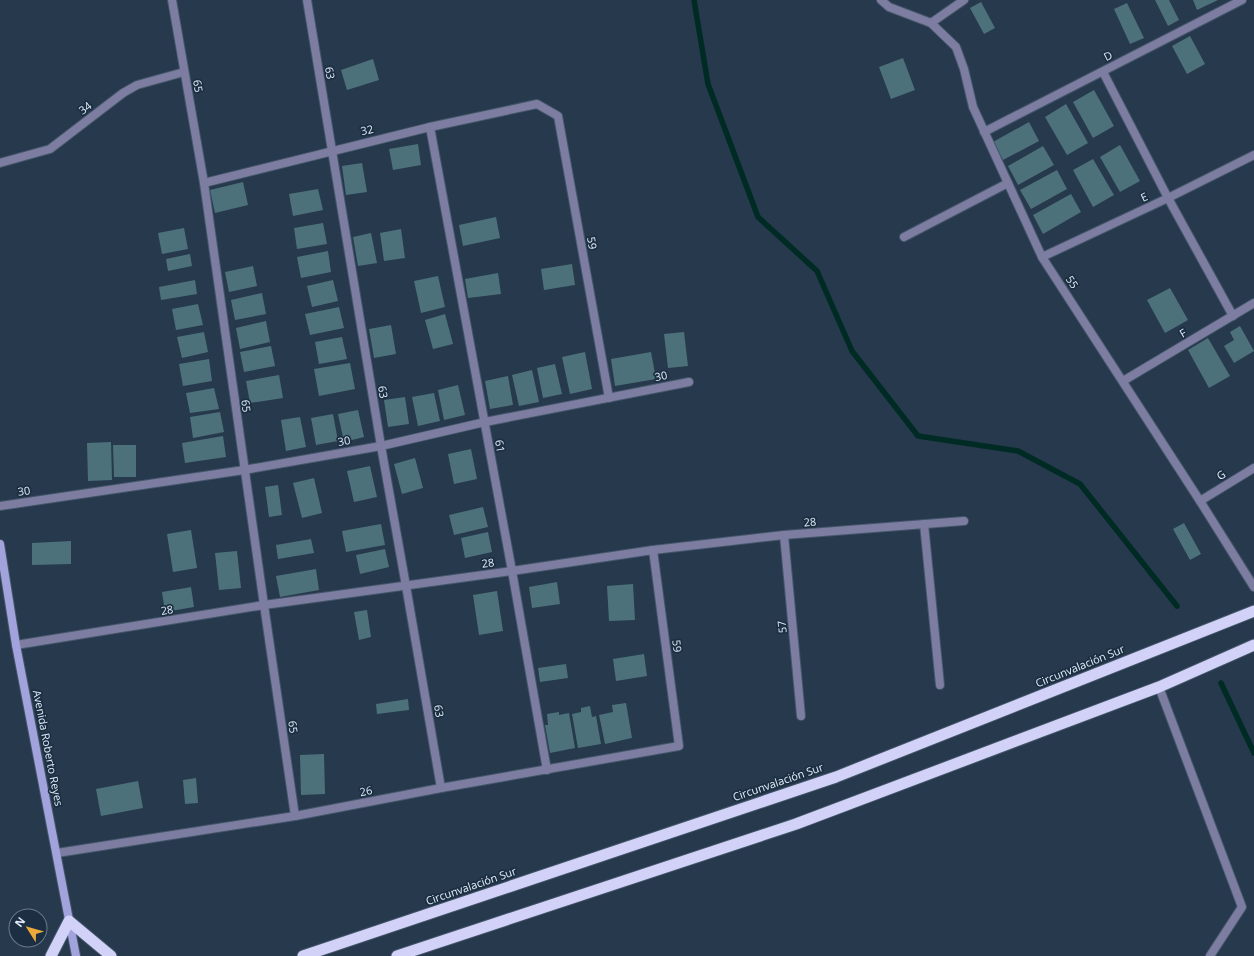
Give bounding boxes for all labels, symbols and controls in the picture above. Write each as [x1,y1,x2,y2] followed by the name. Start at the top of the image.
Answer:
[1101,47,1115,64] street label: D
[322,66,339,80] street label: 63
[190,78,207,93] street label: 65
[75,97,95,117] street label: 34
[359,121,375,138] street label: 32
[1138,188,1150,205] street label: E
[584,235,601,250] street label: 59
[1063,272,1082,291] street label: 55
[1176,325,1189,340] street label: F
[653,367,669,384] street label: 30
[375,384,392,399] street label: 63
[238,399,255,413] street label: 65
[336,432,351,449] street label: 30
[492,438,509,453] street label: 61
[1213,466,1228,483] street label: G
[17,482,31,499] street label: 30
[803,513,817,530] street label: 28
[481,554,495,571] street label: 28
[160,601,174,618] street label: 28
[773,620,790,634] street label: 57
[669,639,686,653] street label: 59
[1033,641,1127,690] street label: Circunvalación Sur
[30,689,67,807] street label: Avenida Roberto Reyes
[431,703,448,718] street label: 63
[285,720,302,734] street label: 65
[730,759,826,804] street label: Circunvalación Sur
[358,782,374,799] street label: 26
[423,863,519,908] street label: Circunvalación Sur
[8,908,48,948] north arrow
[11,914,28,930] text: N

